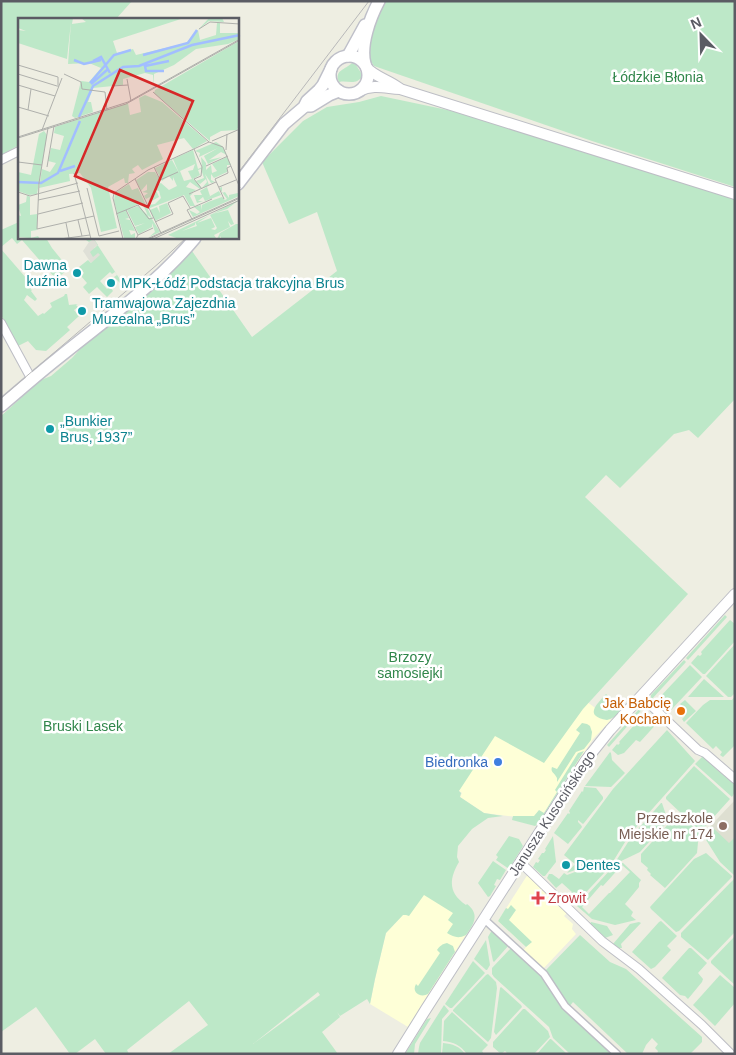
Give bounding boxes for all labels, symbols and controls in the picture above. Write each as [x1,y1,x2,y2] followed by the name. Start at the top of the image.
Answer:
[676,10,726,60] north arrow
[688,14,704,32] text: N
[18,18,239,239] inset map
[612,69,704,85] park label: Łódzkie Błonia
[23,257,67,289] place label: Dawna kuźnia
[71,267,83,279] marker: Dawna kuźnia
[121,275,344,291] place label: MPK-Łódź Podstacja trakcyjna Brus
[105,277,117,289] marker: MPK-Łódź Podstacja trakcyjna Brus
[92,295,236,327] place label: Tramwajowa Zajezdnia Muzealna „Brus”
[76,305,88,317] marker: Tramwajowa Zajezdnia Muzealna „Brus”
[60,413,133,445] place label: „Bunkier Brus, 1937”
[44,423,56,435] marker: „Bunkier Brus, 1937”
[377,649,443,681] park label: Brzozy samosiejki
[603,695,671,727] place label: Jak Babcię Kocham
[675,705,687,717] marker: Jak Babcię Kocham
[43,718,124,734] park label: Bruski Lasek
[505,747,599,879] street label: Janusza Kusocińskiego
[425,754,488,770] place label: Biedronka
[492,756,504,768] marker: Biedronka
[619,810,713,842] place label: Przedszkole Miejskie nr 174
[717,820,729,832] marker: Przedszkole Miejskie nr 174
[576,857,620,873] place label: Dentes
[560,859,572,871] marker: Dentes
[548,890,586,906] place label: Zrowit
[532,892,544,904] marker: Zrowit

